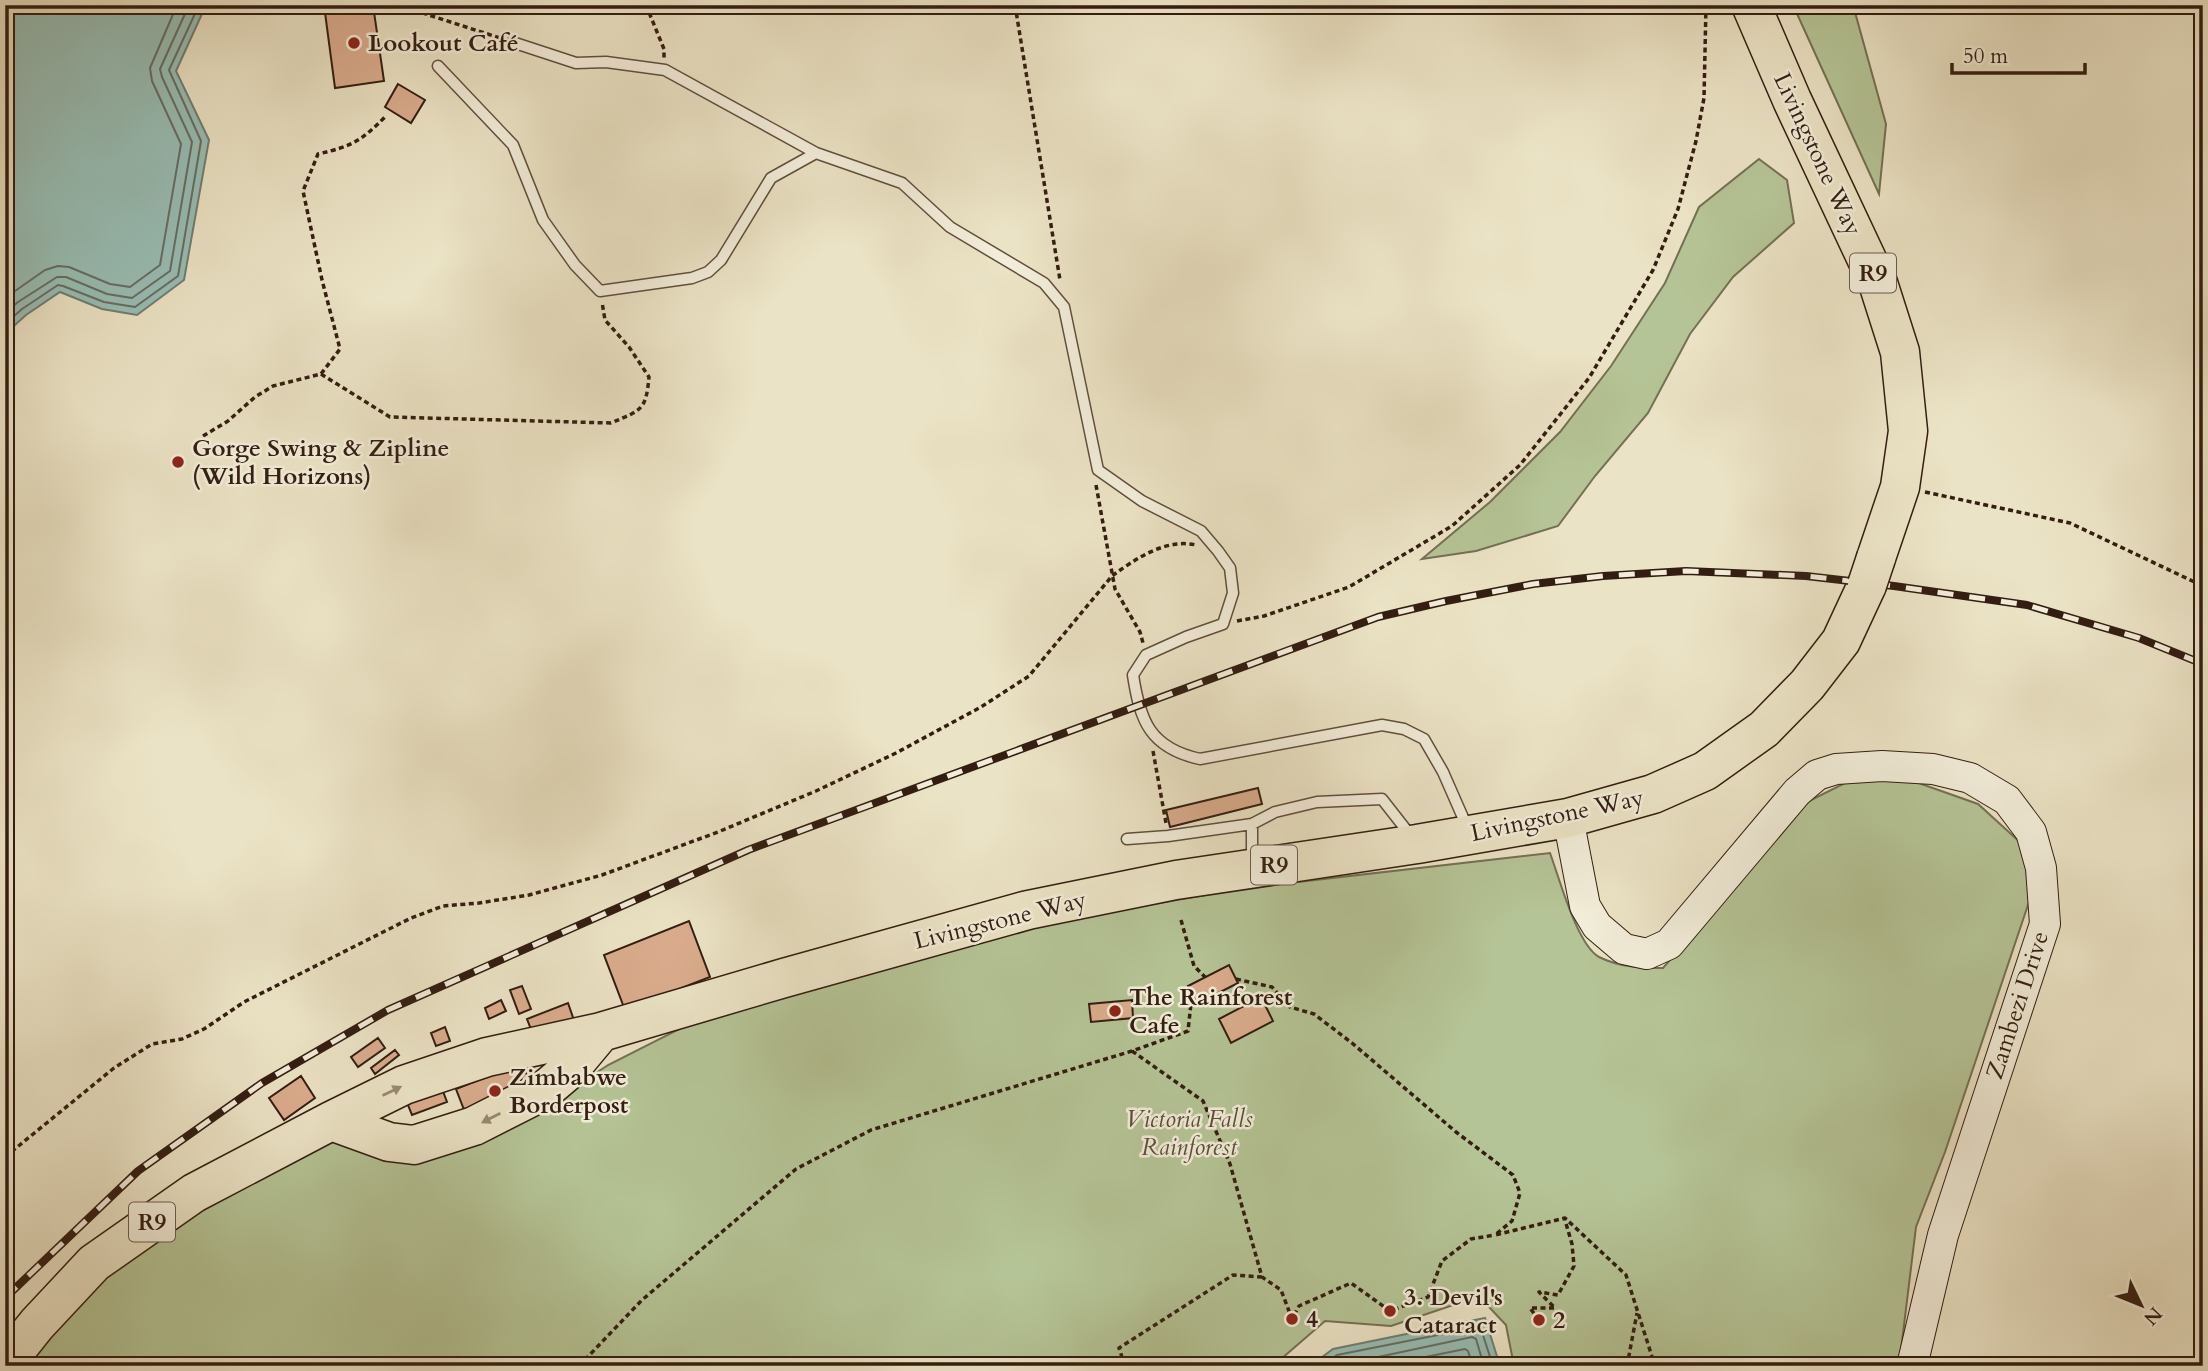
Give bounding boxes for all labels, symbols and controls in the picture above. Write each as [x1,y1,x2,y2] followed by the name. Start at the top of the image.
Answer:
[368,27,519,60] place label: Lookout Café
[1952,32,2086,76] scale bar
[346,35,362,51] marker: Lookout Café
[1963,42,2008,71] text: 50 m
[1765,67,1870,241] street label: Livingstone Way
[1850,254,1896,292] road number: R9
[192,432,449,493] place label: Gorge Swing & Zipline (Wild Horizons)
[170,454,186,470] marker: Gorge Swing & Zipline (Wild Horizons)
[1467,781,1647,850] street label: Livingstone Way
[1251,846,1297,884] road number: R9
[911,883,1090,958] street label: Livingstone Way
[1978,927,2057,1083] street label: Zambezi Drive
[1129,981,1293,1042] place label: The Rainforest Cafe
[1107,1003,1123,1019] marker: The Rainforest Cafe
[509,1061,629,1122] place label: Zimbabwe Borderpost
[487,1083,503,1099] marker: Zimbabwe Borderpost
[382,1085,402,1097] one-way arrow
[1125,1103,1253,1164] park label: Victoria Falls Rainforest
[481,1112,501,1124] one-way arrow
[129,1203,175,1242] road number: R9
[2106,1270,2176,1340] north arrow
[1404,1281,1503,1342] place label: 3. Devil's Cataract
[2137,1301,2168,1331] text: N
[1306,1303,1318,1336] place label: 4
[1382,1303,1398,1319] marker: 3. Devil's Cataract
[1553,1304,1565,1337] place label: 2
[1284,1311,1300,1327] marker: 4
[1531,1312,1547,1328] marker: 2

